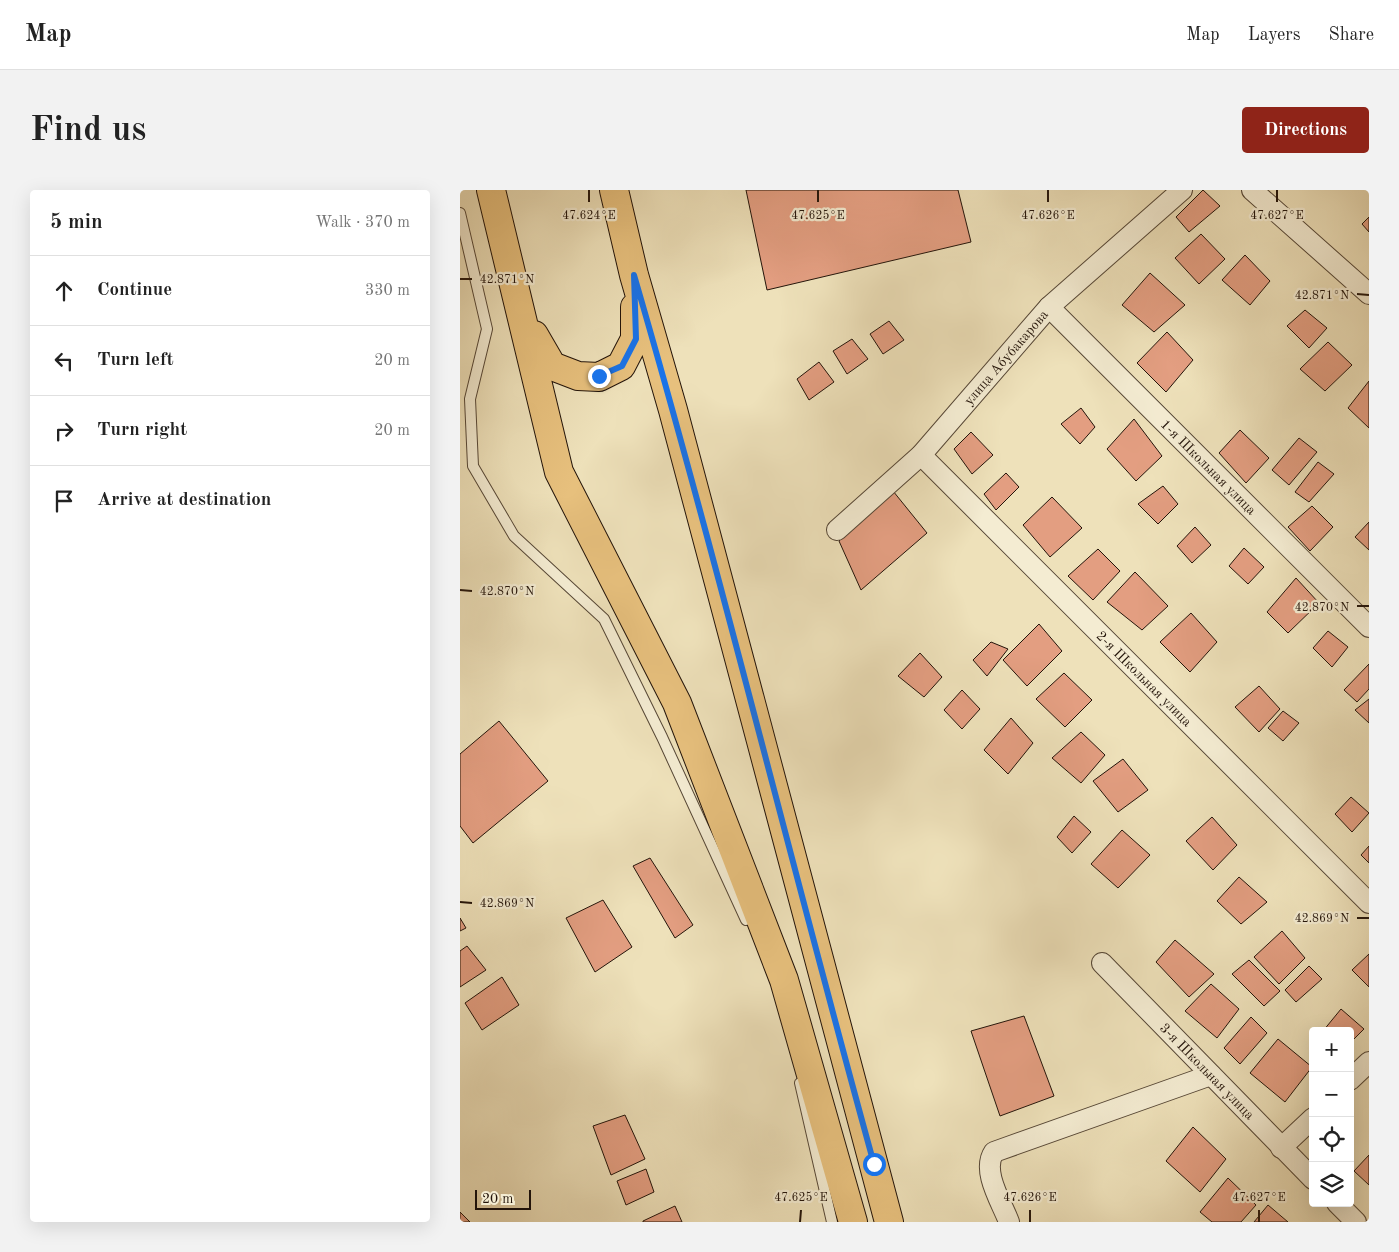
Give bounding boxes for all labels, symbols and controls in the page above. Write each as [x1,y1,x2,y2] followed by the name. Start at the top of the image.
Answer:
[25,23,72,47] text: Map
[1186,26,1220,44] text: Map
[1248,26,1300,44] text: Layers
[1328,26,1374,44] text: Share
[1242,107,1369,153] button: Directions
[30,113,146,148] text: Find us
[791,209,845,222] text: 47.625°E
[562,210,616,222] text: 47.624°E
[1021,210,1075,222] text: 47.626°E
[1250,210,1304,222] text: 47.627°E
[50,212,103,233] text: 5 min
[315,215,410,231] text: Walk · 370 m
[480,274,534,286] text: 42.871°N
[50,277,78,305] icon: ahead
[97,281,172,300] text: Continue
[365,283,410,299] text: 330 m
[1295,290,1349,302] text: 42.871°N
[962,308,1051,408] street label: улица Абубакарова
[50,347,78,375] icon: left
[97,351,174,370] text: Turn left
[374,353,410,369] text: 20 m
[588,365,611,388] route end
[50,417,78,445] icon: right
[1158,417,1259,518] street label: 1-я Школьная улица
[97,421,187,440] text: Turn right
[374,423,410,439] text: 20 m
[50,487,78,515] icon: arrive
[97,491,271,510] text: Arrive at destination
[480,586,534,598] text: 42.870°N
[1295,602,1349,614] text: 42.870°N
[1093,629,1194,730] street label: 2-я Школьная улица
[480,898,534,910] text: 42.869°N
[1295,913,1349,925] text: 42.869°N
[1157,1021,1257,1123] street label: 3-я Школьная улица
[1309,1027,1354,1207] map controls
[1309,1027,1354,1072] button: +
[1309,1072,1354,1117] button: −
[1309,1117,1354,1162] button: locate
[863,1153,886,1176] route start
[1309,1162,1354,1207] button: layers
[475,1187,531,1210] scale bar
[774,1191,828,1204] text: 47.625°E
[482,1192,513,1206] text: 20 m
[1003,1192,1057,1204] text: 47.626°E
[1232,1192,1286,1204] text: 47.627°E

